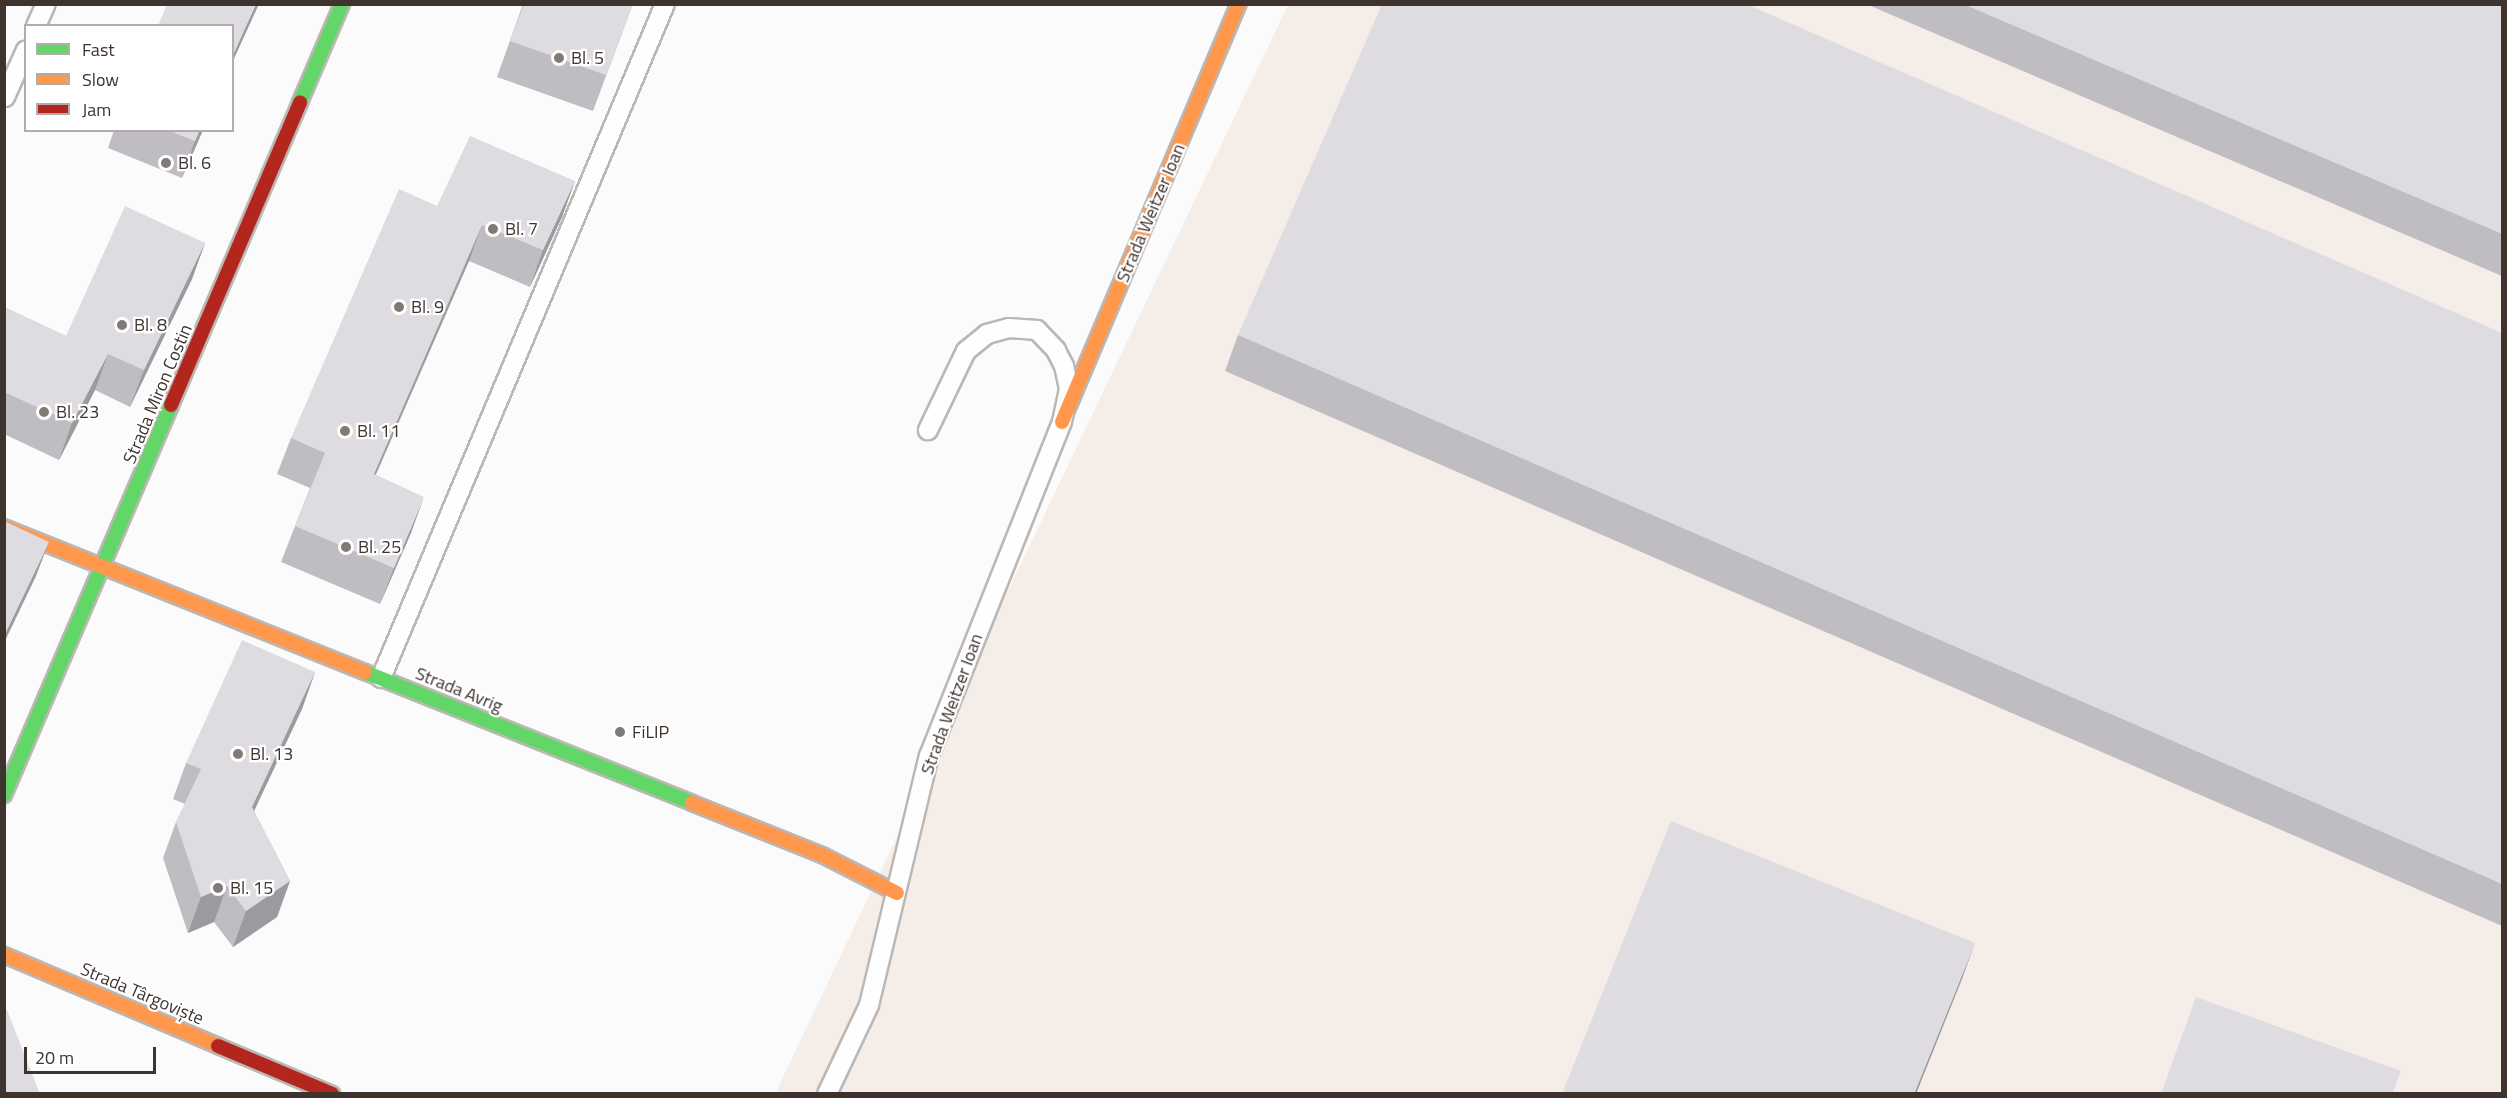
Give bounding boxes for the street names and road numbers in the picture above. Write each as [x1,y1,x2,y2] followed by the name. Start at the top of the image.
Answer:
[1112,140,1190,286] street label: Strada Weitzer Ioan
[119,321,197,467] street label: Strada Miron Costin
[916,631,988,777] street label: Strada Weitzer Ioan
[412,663,506,717] street label: Strada Avrig
[77,958,207,1030] street label: Strada Târgoviște

